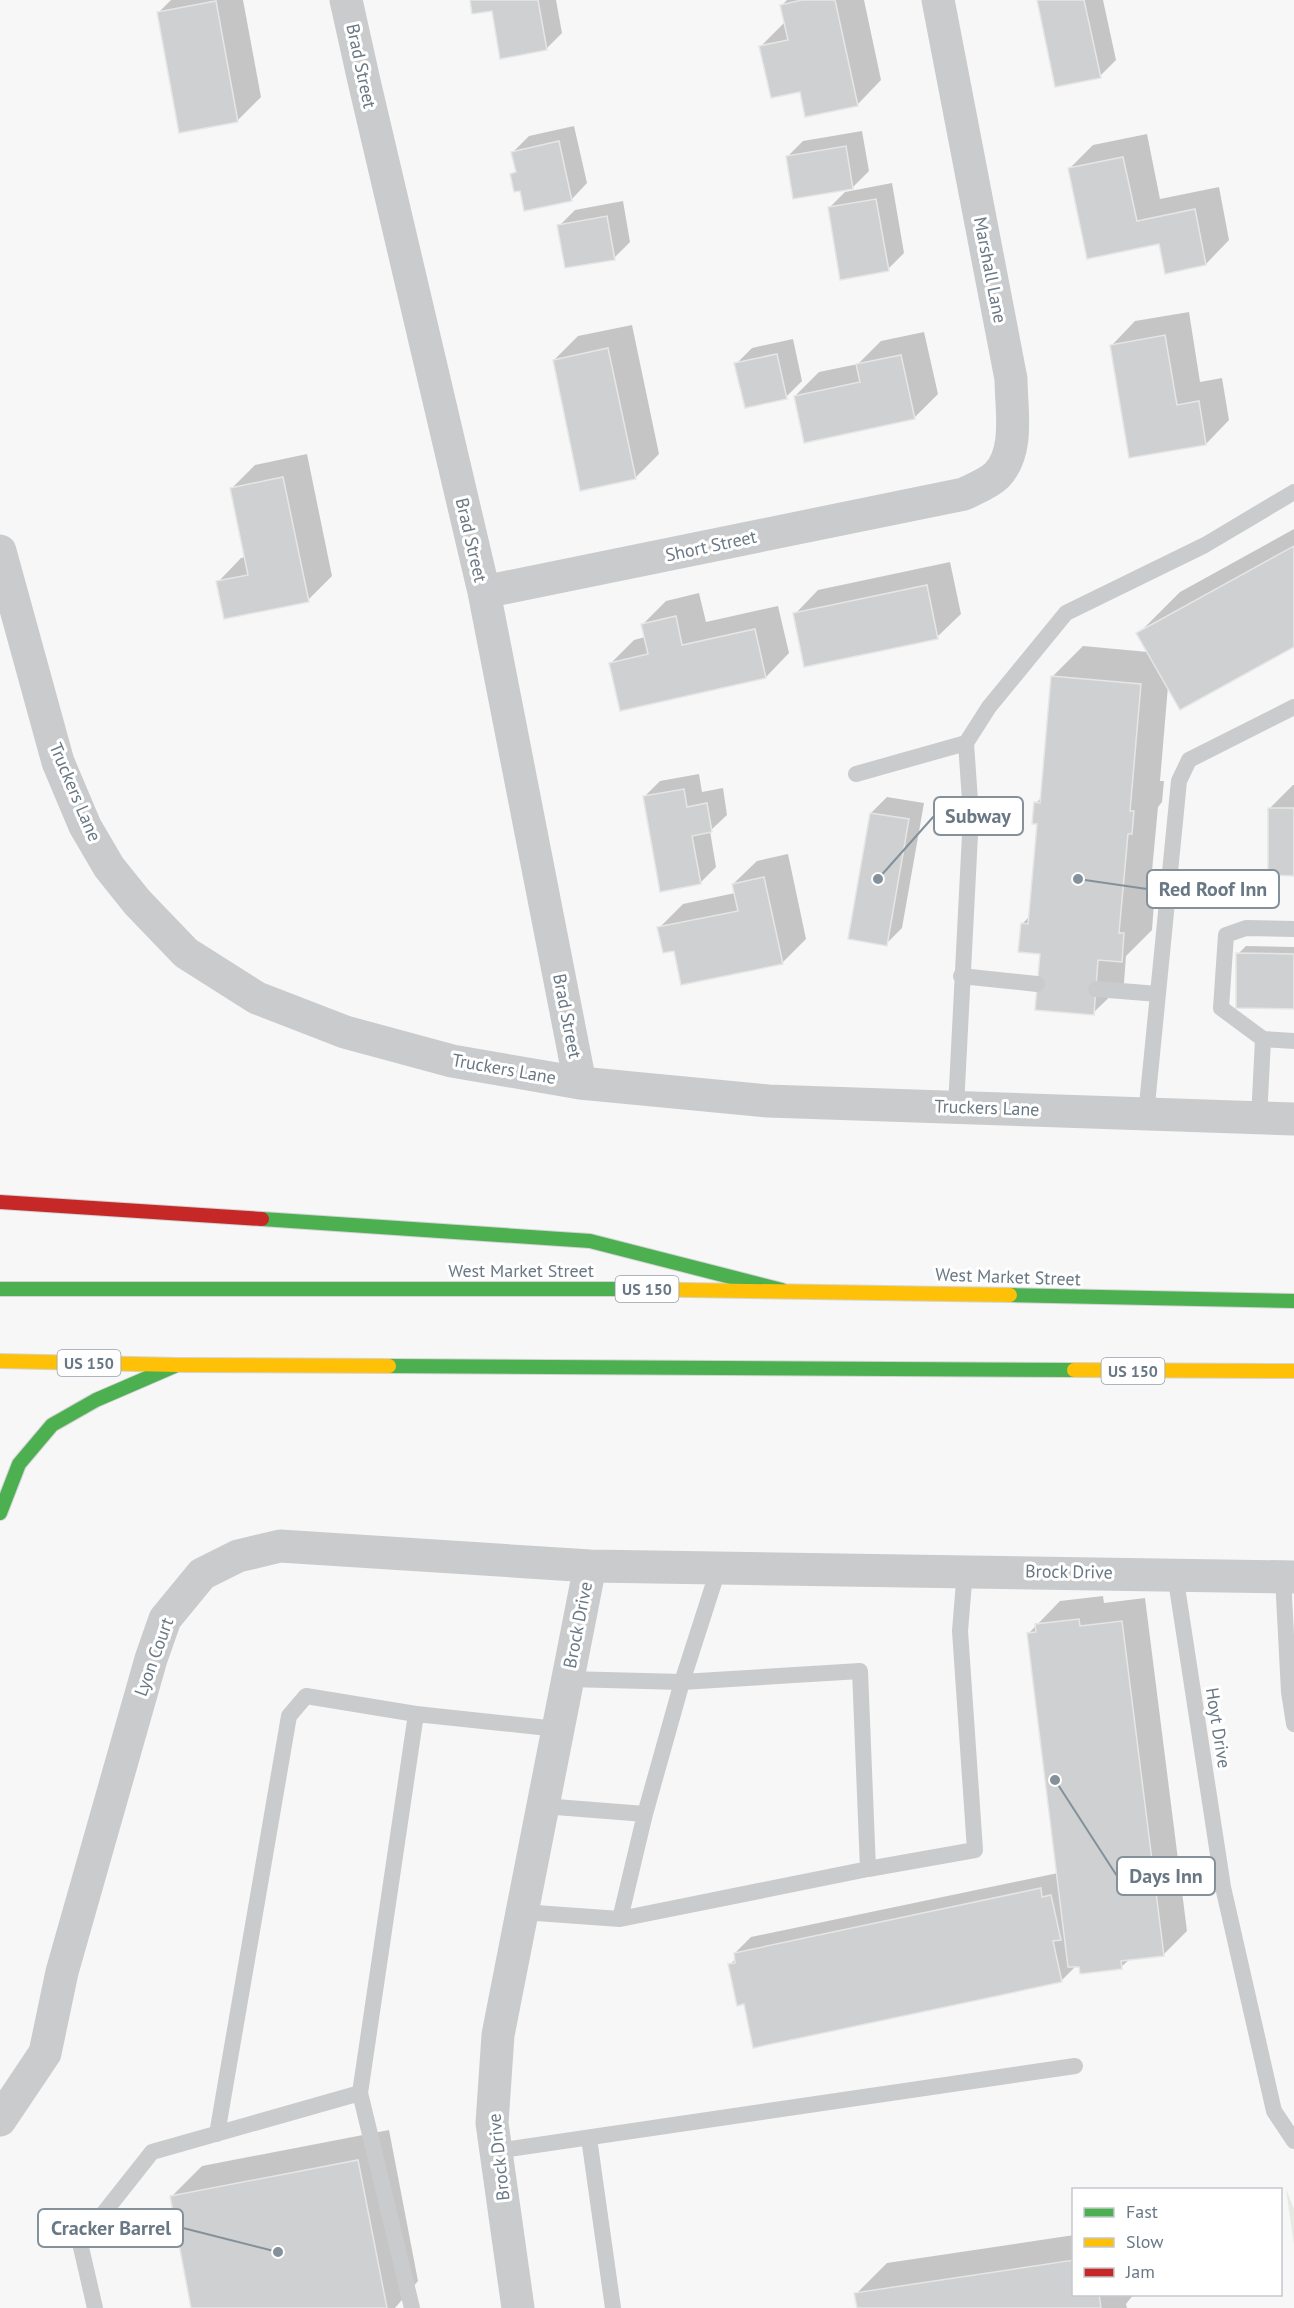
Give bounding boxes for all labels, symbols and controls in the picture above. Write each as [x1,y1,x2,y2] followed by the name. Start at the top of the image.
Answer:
[341,21,382,110] street label: Brad Street
[969,215,1012,325] street label: Marshall Lane
[451,495,492,584] street label: Brad Street
[663,525,759,566] street label: Short Street
[44,739,107,845] street label: Truckers Lane
[934,797,1023,835] callout: Subway
[945,803,1011,829] text: Subway
[1147,870,1279,908] callout: Red Roof Inn
[1159,876,1267,902] text: Red Roof Inn
[548,971,587,1060] street label: Brad Street
[450,1048,558,1089] street label: Truckers Lane
[934,1094,1040,1121] street label: Truckers Lane
[448,1259,594,1282] street label: West Market Street
[935,1262,1081,1291] street label: West Market Street
[616,1276,678,1302] road number: US 150
[58,1350,121,1376] road number: US 150
[1102,1358,1164,1384] road number: US 150
[1025,1559,1113,1584] street label: Brock Drive
[558,1580,597,1670] street label: Brock Drive
[129,1614,178,1699] street label: Lyon Court
[1201,1686,1236,1770] street label: Hoyt Drive
[1117,1857,1215,1895] callout: Days Inn
[1129,1863,1203,1889] text: Days Inn
[482,2112,515,2202] street label: Brock Drive
[1072,2188,1282,2296] legend
[1126,2200,1158,2223] text: Fast
[38,2209,183,2247] callout: Cracker Barrel
[51,2215,171,2241] text: Cracker Barrel
[1126,2230,1164,2253] text: Slow
[1125,2260,1155,2283] text: Jam

